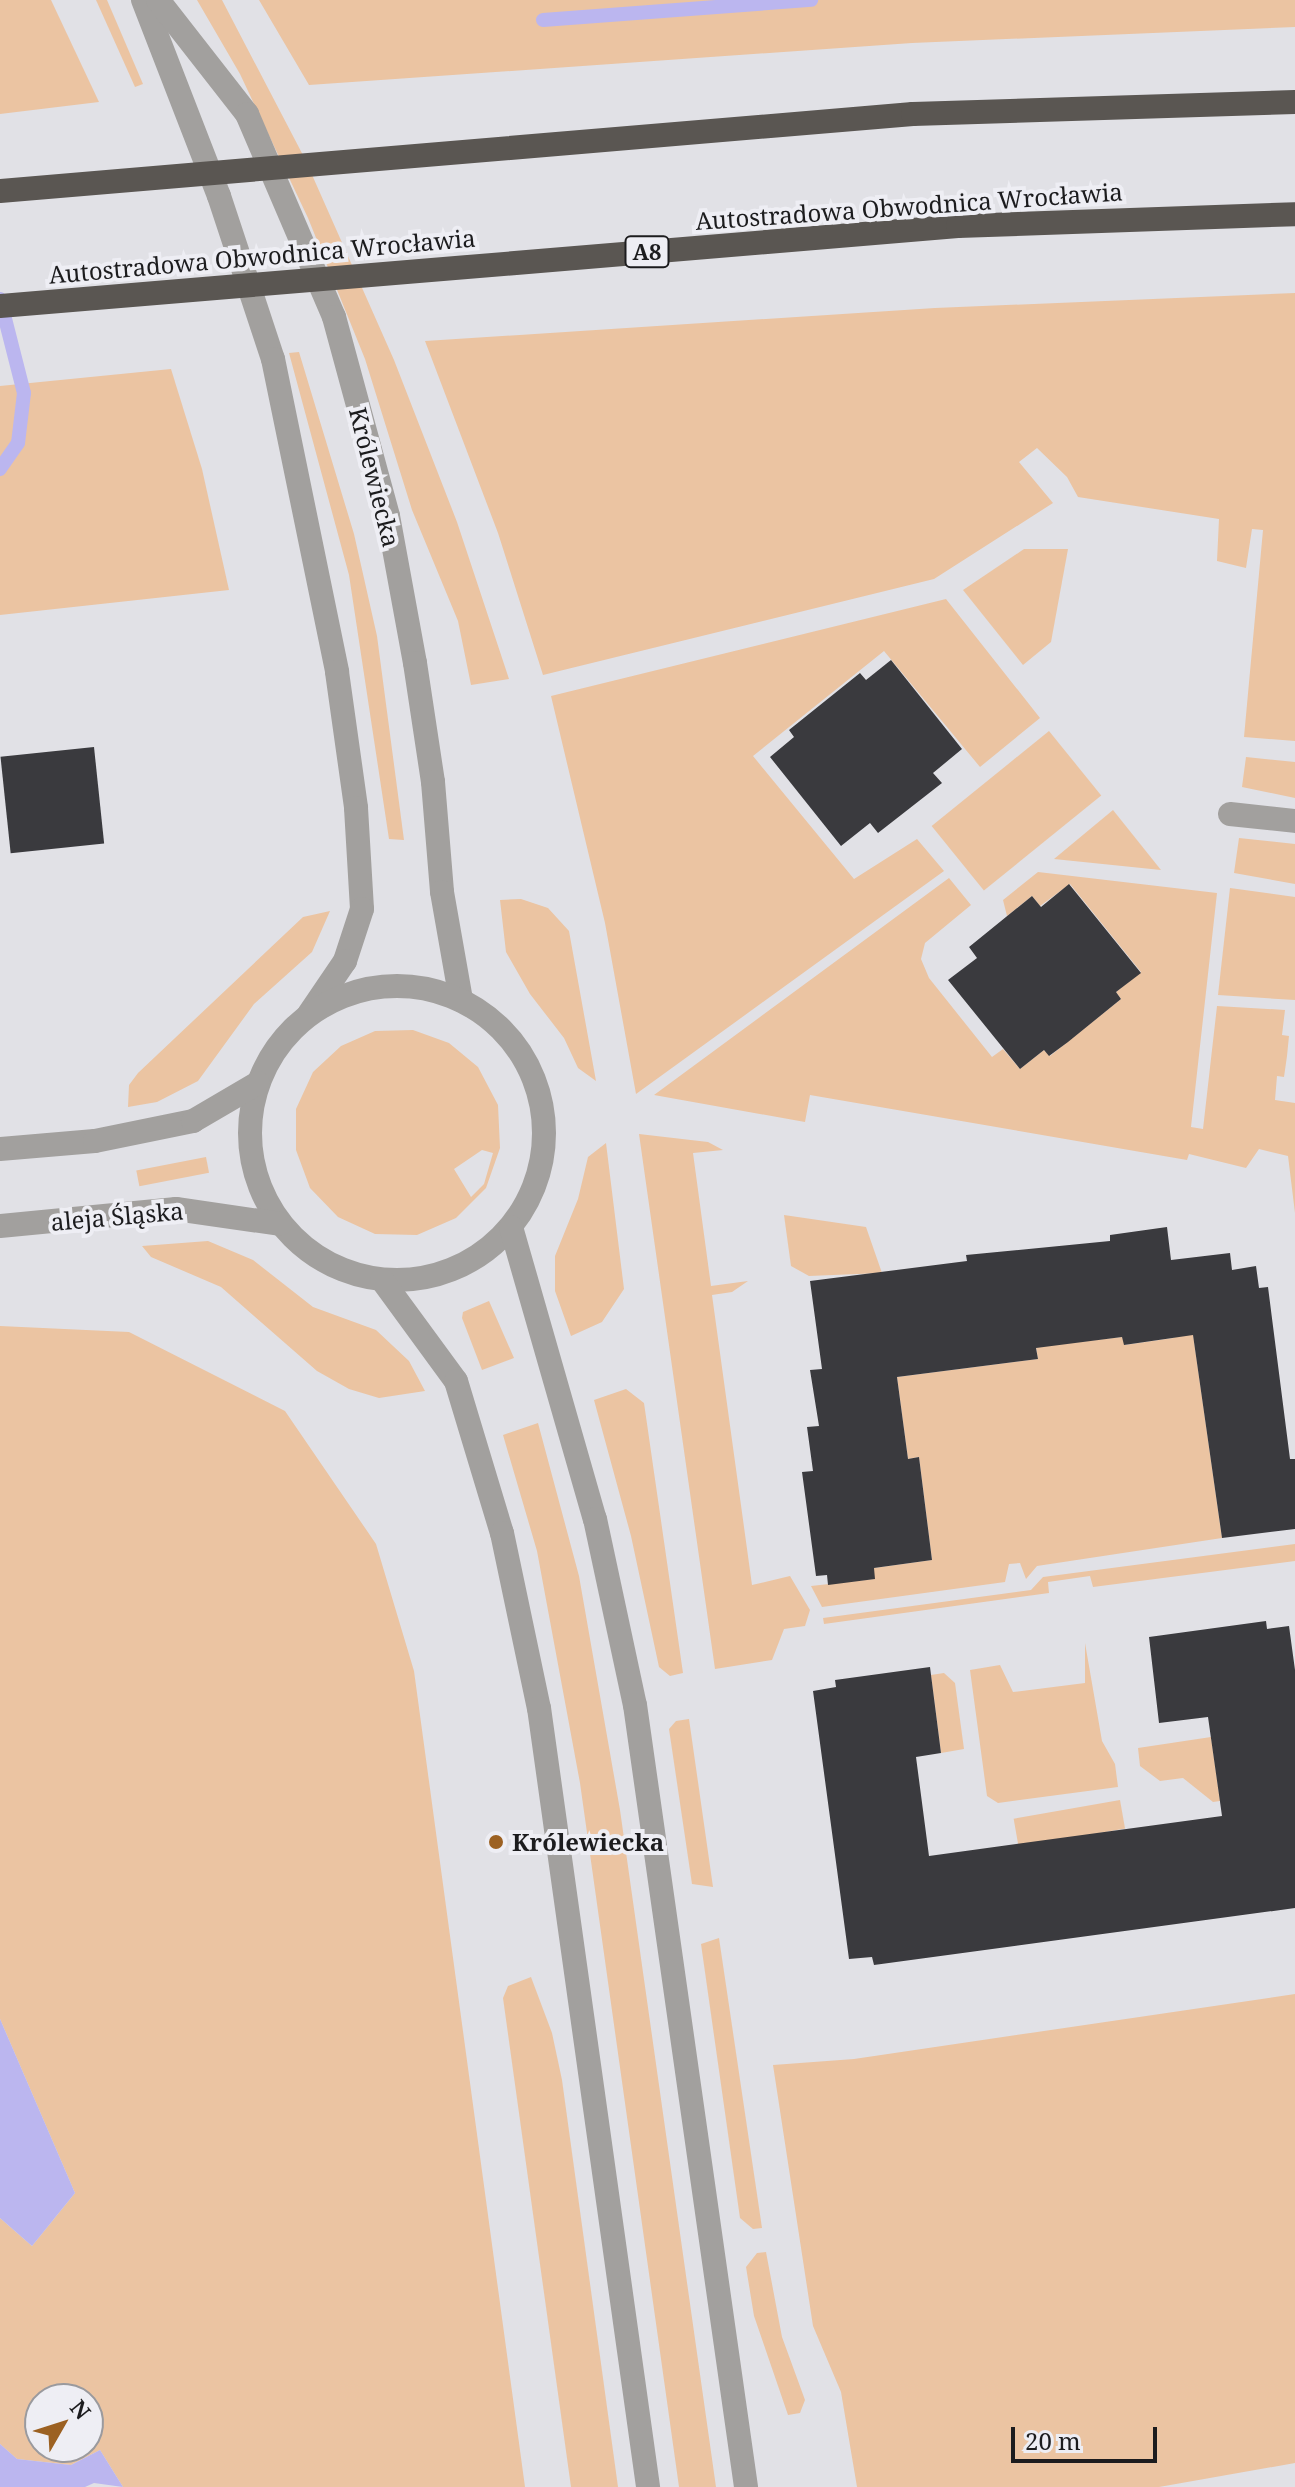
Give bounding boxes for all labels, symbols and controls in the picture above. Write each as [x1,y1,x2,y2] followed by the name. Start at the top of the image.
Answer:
[694,177,1124,235] street label: Autostradowa Obwodnica Wrocławia
[47,223,477,289] street label: Autostradowa Obwodnica Wrocławia
[623,234,671,270] road number: A8
[344,404,406,550] street label: Królewiecka
[49,1196,185,1236] street label: aleja Śląska
[512,1828,664,1856] place label: Królewiecka
[487,1833,505,1851] marker: Królewiecka
[24,2383,104,2463] north arrow
[64,2393,98,2425] text: N
[1015,2411,1161,2461] scale bar
[1025,2424,1081,2457] text: 20 m

